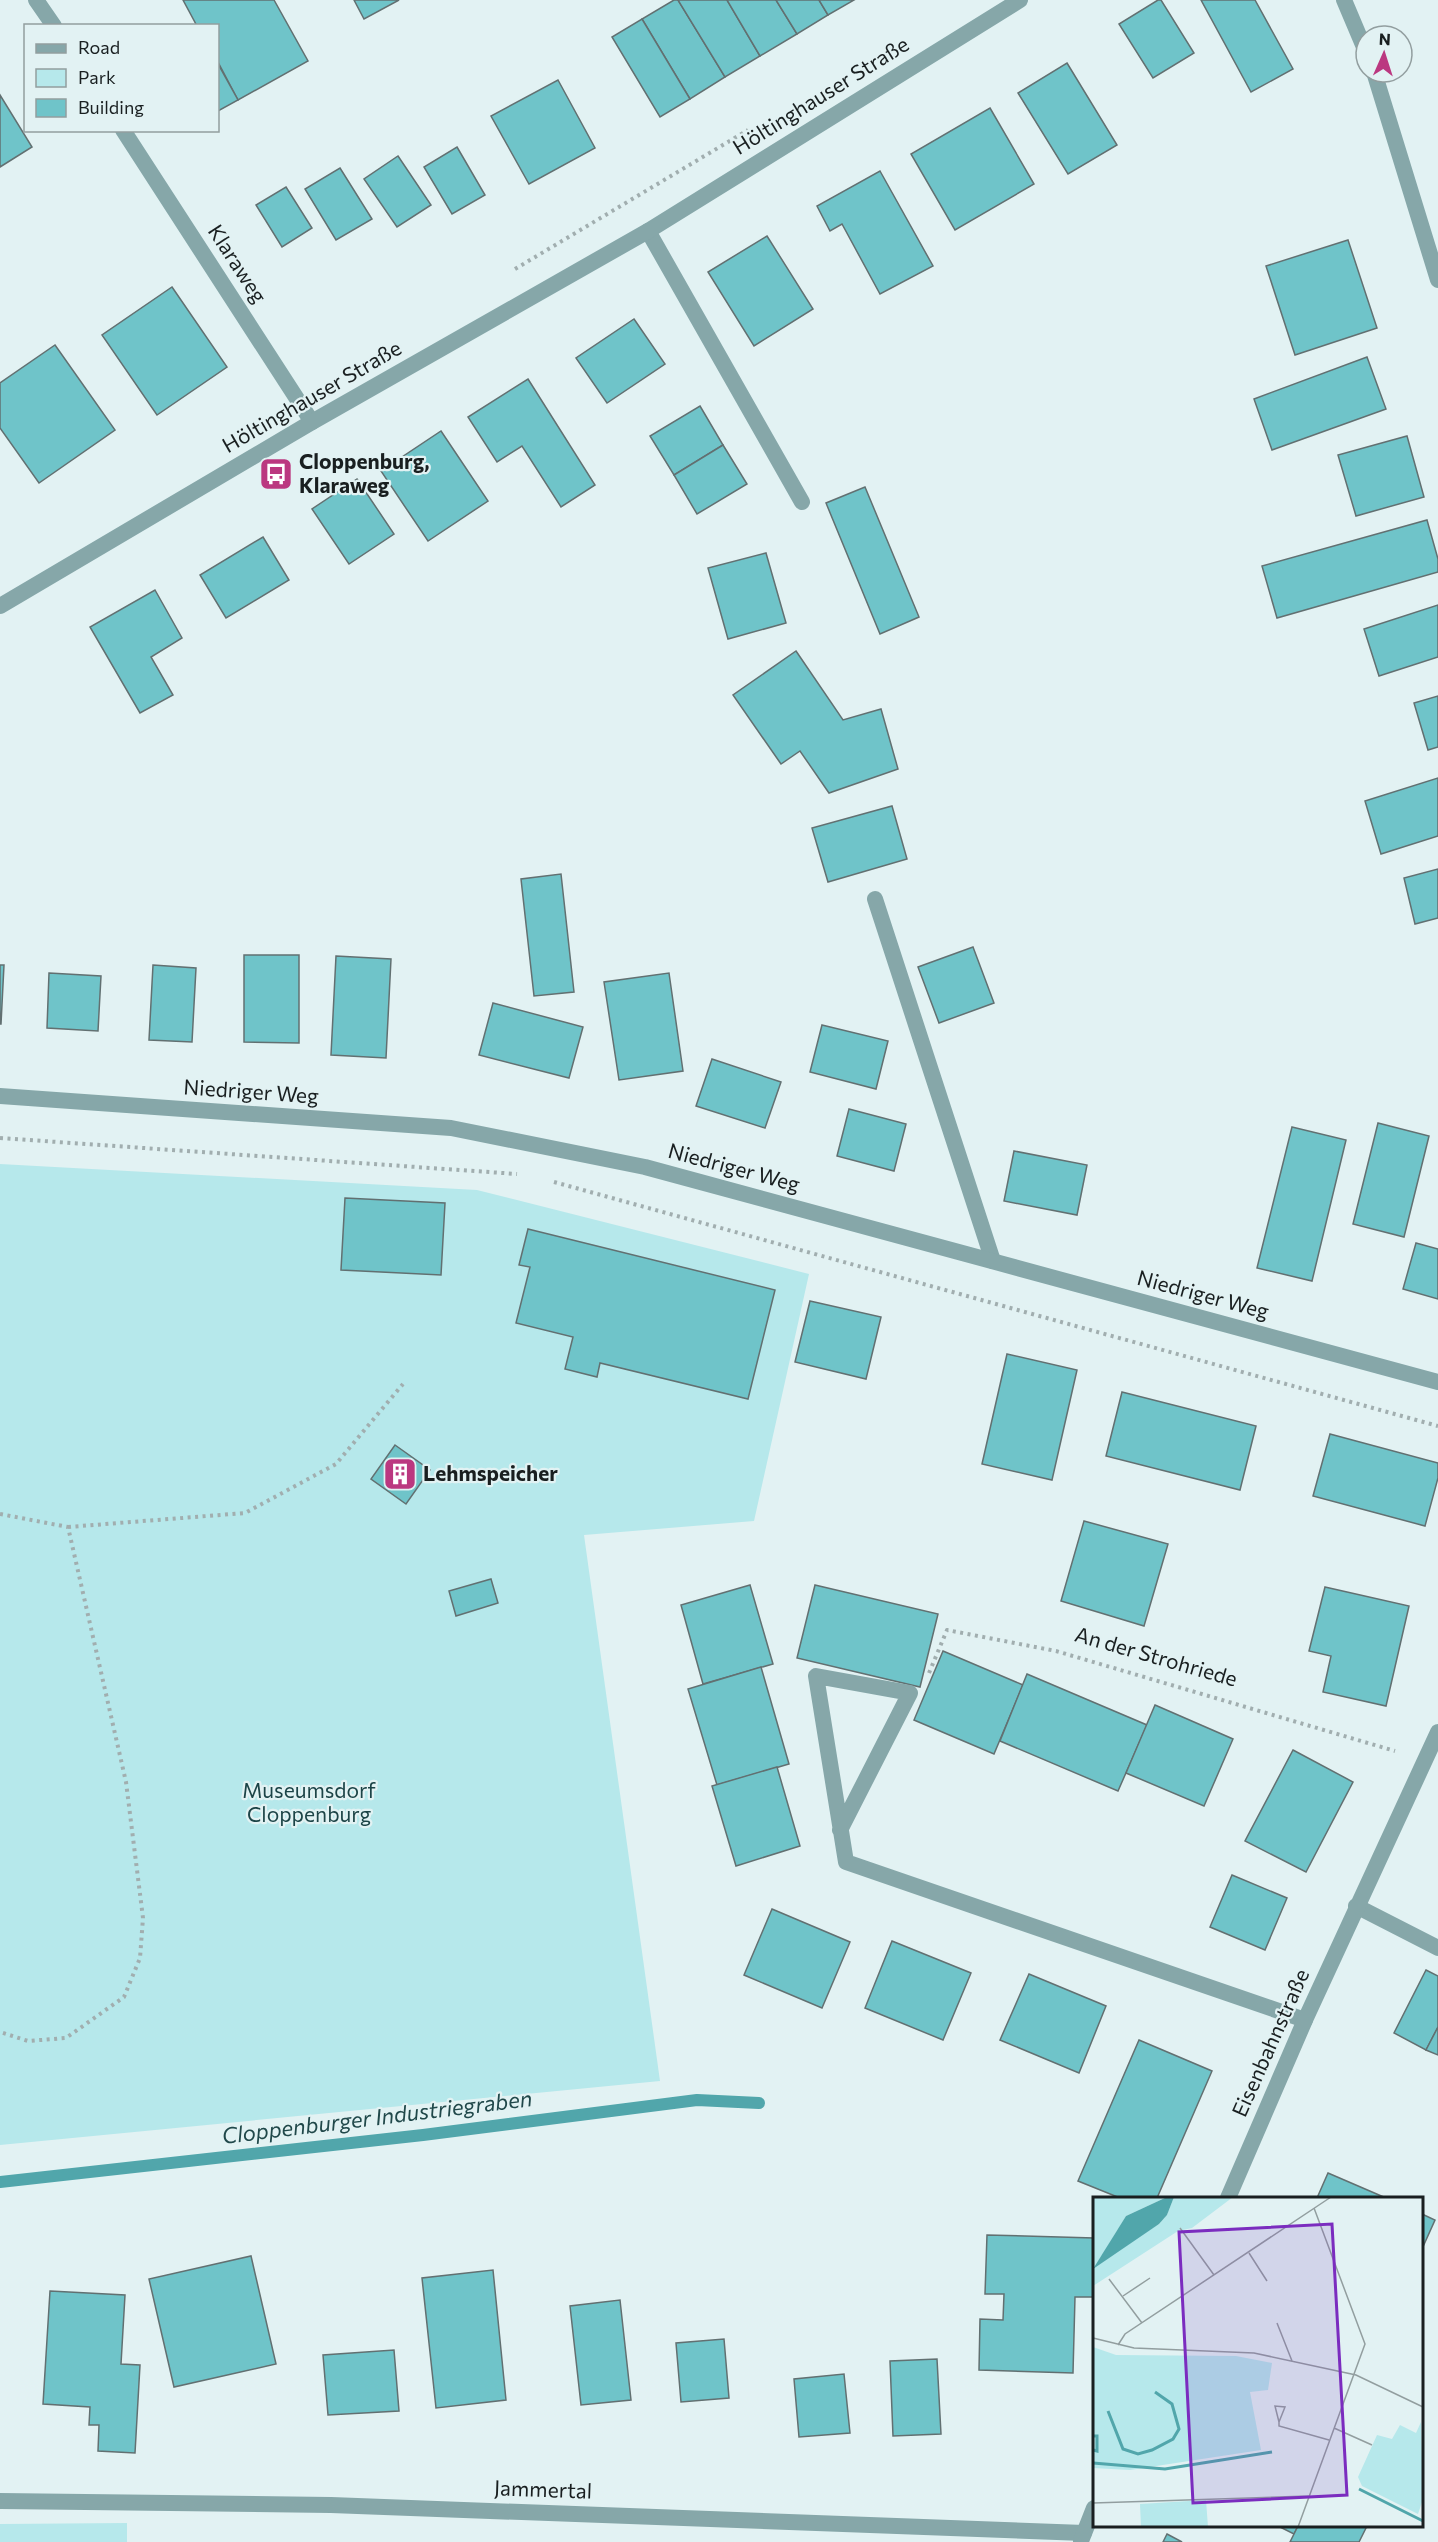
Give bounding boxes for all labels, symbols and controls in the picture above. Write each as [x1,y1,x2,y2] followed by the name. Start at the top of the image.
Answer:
[24,24,219,132] legend
[1354,24,1414,84] north arrow
[1378,29,1391,48] text: N
[728,30,913,159] street label: Höltinghauser Straße
[78,36,120,58] text: Road
[78,66,116,88] text: Park
[78,96,144,118] text: Building
[204,219,273,307] street label: Klaraweg
[217,334,405,457] street label: Höltinghauser Straße
[299,448,430,497] place label: Cloppenburg, Klaraweg
[258,456,294,492] bus stop icon: Cloppenburg, Klaraweg
[183,1073,319,1108] street label: Niedriger Weg
[666,1137,803,1196] street label: Niedriger Weg
[1135,1264,1272,1323] street label: Niedriger Weg
[382,1456,418,1492] building icon: Lehmspeicher
[423,1460,558,1485] place label: Lehmspeicher
[1072,1620,1240,1691] street label: An der Strohriede
[242,1777,376,1826] park label: Museumsdorf Cloppenburg
[1226,1965,1313,2120] street label: Eisenbahnstraße
[220,2084,534,2149] water label: Cloppenburger Industriegraben
[1093,2197,1423,2527] inset map
[494,2474,593,2503] street label: Jammertal

